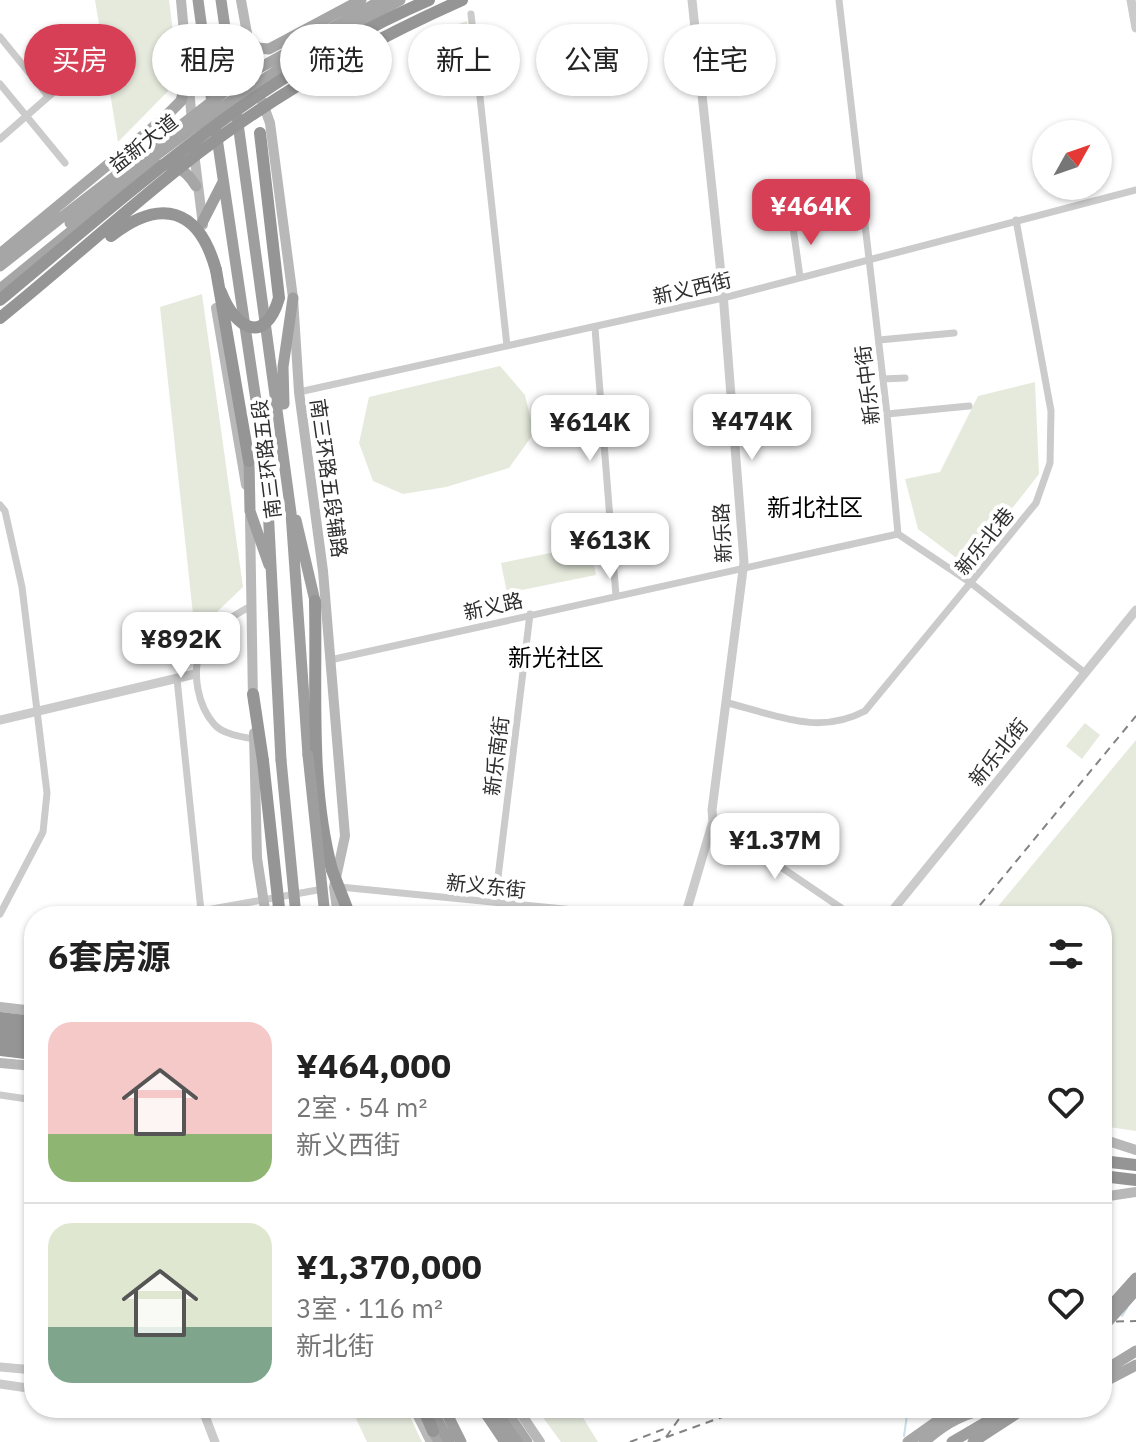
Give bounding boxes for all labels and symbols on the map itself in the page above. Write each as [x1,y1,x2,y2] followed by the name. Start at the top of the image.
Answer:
[103,108,183,178] street label: 益新大道
[1032,120,1112,200] north arrow
[755,179,867,247] pin: ¥464K
[650,266,734,310] street label: 新义西街
[849,344,885,426] street label: 新乐中街
[696,394,808,462] pin: ¥474K
[534,395,646,463] pin: ¥614K
[304,397,354,559] street label: 南三环路五段辅路
[245,398,287,520] street label: 南三环路五段
[767,491,863,523] district label: 新北社区
[948,501,1020,581] street label: 新乐北巷
[707,502,737,564] street label: 新乐路
[554,513,666,581] pin: ¥613K
[461,586,525,626] street label: 新义路
[125,612,237,680] pin: ¥892K
[508,641,604,673] district label: 新光社区
[962,712,1034,792] street label: 新乐北街
[478,715,514,797] street label: 新乐南街
[710,813,840,881] pin: ¥1.37M
[445,868,527,904] street label: 新义东街

